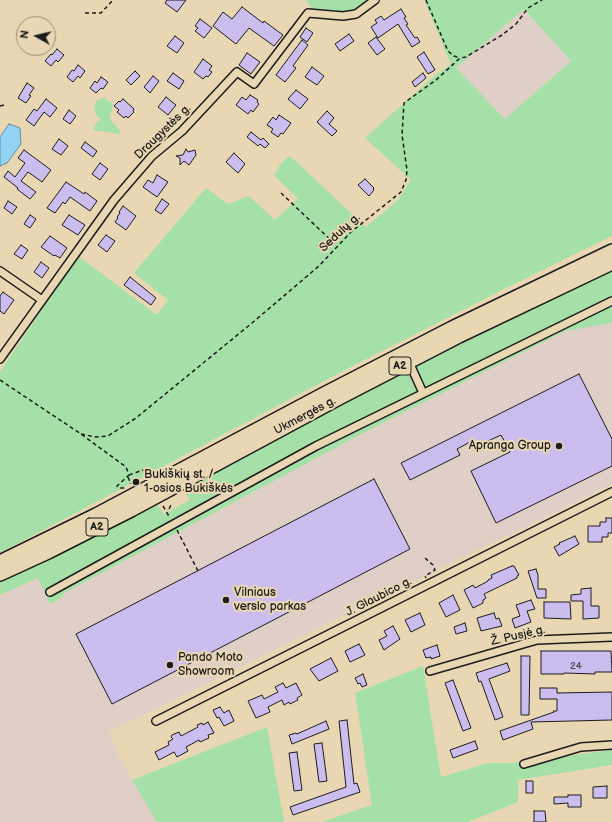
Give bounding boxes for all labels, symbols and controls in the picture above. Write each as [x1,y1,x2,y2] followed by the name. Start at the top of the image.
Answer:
[16,16,56,56] north arrow
[18,29,32,39] text: N
[132,102,194,162] street label: Draugystės g.
[317,211,363,255] street label: Sedulų g.
[389,357,411,375] road number: A2
[272,394,338,438] street label: Ukmergės g.
[469,439,551,453] place label: Apranga Group
[554,441,564,451] marker: Apranga Group
[144,468,233,496] place label: Bukiškių st. / 1-osios Bukiškės
[131,477,141,487] marker: Bukiškių st. / 1-osios Bukiškės
[86,518,108,536] road number: A2
[344,574,414,620] street label: J. Glaubico g.
[234,586,306,614] place label: Vilniaus verslo parkas
[221,595,231,605] marker: Vilniaus verslo parkas
[490,623,546,649] street label: Ž. Pusjė g.
[178,651,243,679] place label: Pando Moto Showroom
[165,660,175,670] marker: Pando Moto Showroom
[570,660,582,672] house number: 24

